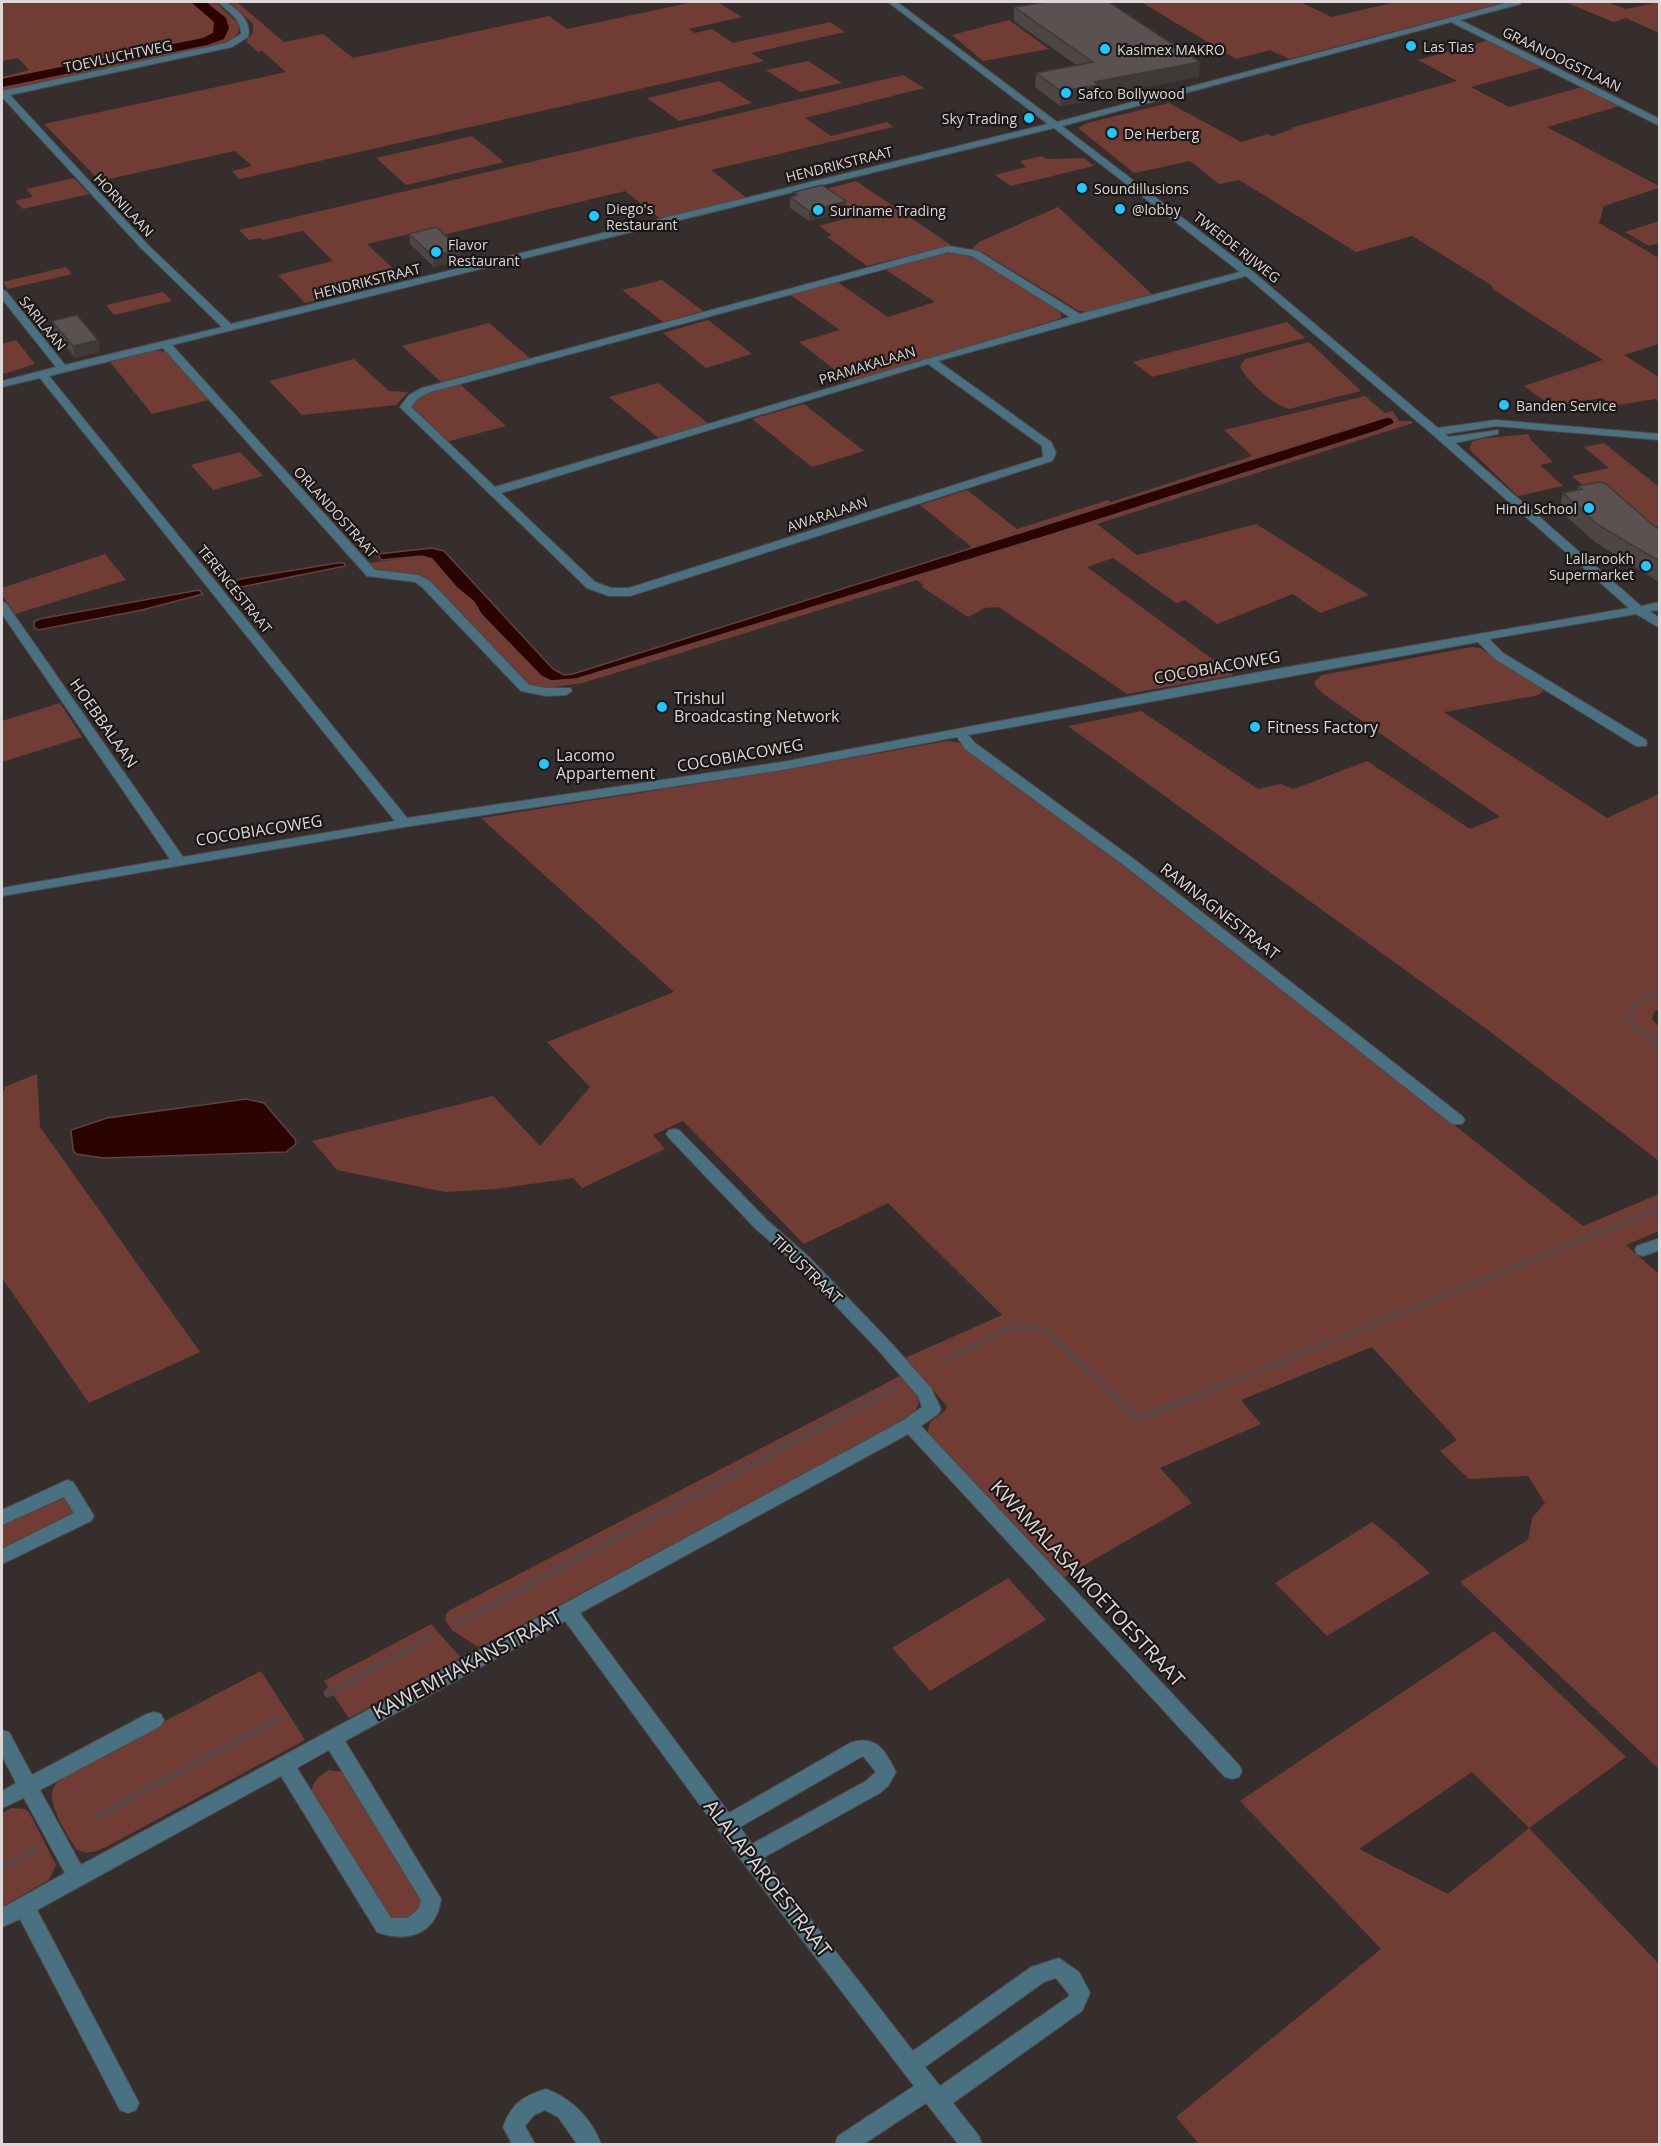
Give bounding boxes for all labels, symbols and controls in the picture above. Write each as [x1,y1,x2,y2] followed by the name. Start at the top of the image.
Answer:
[1499,22,1625,96] street label: GRAANOOGSTLAAN
[62,35,174,77] street label: TOEVLUCHTWEG
[1423,37,1474,56] place label: Las Tias
[1404,39,1418,53] marker: Las Tias
[1117,40,1225,59] place label: Kasimex MAKRO
[1098,42,1112,56] marker: Kasimex MAKRO
[1078,84,1185,103] place label: Safco Bollywood
[1059,86,1073,100] marker: Safco Bollywood
[942,109,1017,128] place label: Sky Trading
[1022,111,1036,125] marker: Sky Trading
[1124,124,1200,143] place label: De Herberg
[1105,126,1119,140] marker: De Herberg
[784,141,895,186] street label: HENDRIKSTRAAT
[90,169,158,241] street label: HORNILAAN
[1094,179,1189,198] place label: Soundillusions
[1075,181,1089,195] marker: Soundillusions
[606,199,678,234] place label: Diego's Restaurant
[1132,200,1182,219] place label: @lobby
[830,201,946,220] place label: Suriname Trading
[1113,202,1127,216] marker: @lobby
[811,203,825,217] marker: Suriname Trading
[1190,207,1284,287] street label: TWEEDE RIJWEG
[587,209,601,223] marker: Diego's Restaurant
[448,235,520,270] place label: Flavor Restaurant
[429,245,443,259] marker: Flavor Restaurant
[312,258,423,303] street label: HENDRIKSTRAAT
[15,292,71,354] street label: SARILAAN
[816,341,918,389] street label: PRAMAKALAAN
[1516,396,1617,415] place label: Banden Service
[1497,398,1511,412] marker: Banden Service
[290,462,382,562] street label: ORLANDOSTRAAT
[784,492,870,536] street label: AWARALAAN
[1495,499,1577,518] place label: Hindi School
[1582,501,1596,515] marker: Hindi School
[193,541,277,637] street label: TERENCESTRAAT
[1549,549,1634,584] place label: Lallarookh Supermarket
[1639,559,1653,573] marker: Lallarookh Supermarket
[1152,645,1282,689] street label: COCOBIACOWEG
[65,674,143,772] street label: HOEBBALAAN
[674,687,840,727] place label: Trishul Broadcasting Network
[655,700,669,714] marker: Trishul Broadcasting Network
[1267,716,1379,738] place label: Fitness Factory
[1248,720,1262,734] marker: Fitness Factory
[675,733,805,777] street label: COCOBIACOWEG
[556,744,655,784] place label: Lacomo Appartement
[537,757,551,771] marker: Lacomo Appartement
[194,809,324,851] street label: COCOBIACOWEG
[1156,858,1284,965] street label: RAMNAGNESTRAAT
[767,1229,848,1309] street label: TIPUSTRAAT
[985,1474,1191,1692] street label: KWAMALASAMOETOESTRAAT
[368,1603,566,1725] street label: KAWEMHAKANSTRAAT
[698,1794,838,1962] street label: ALALAPAROESTRAAT

